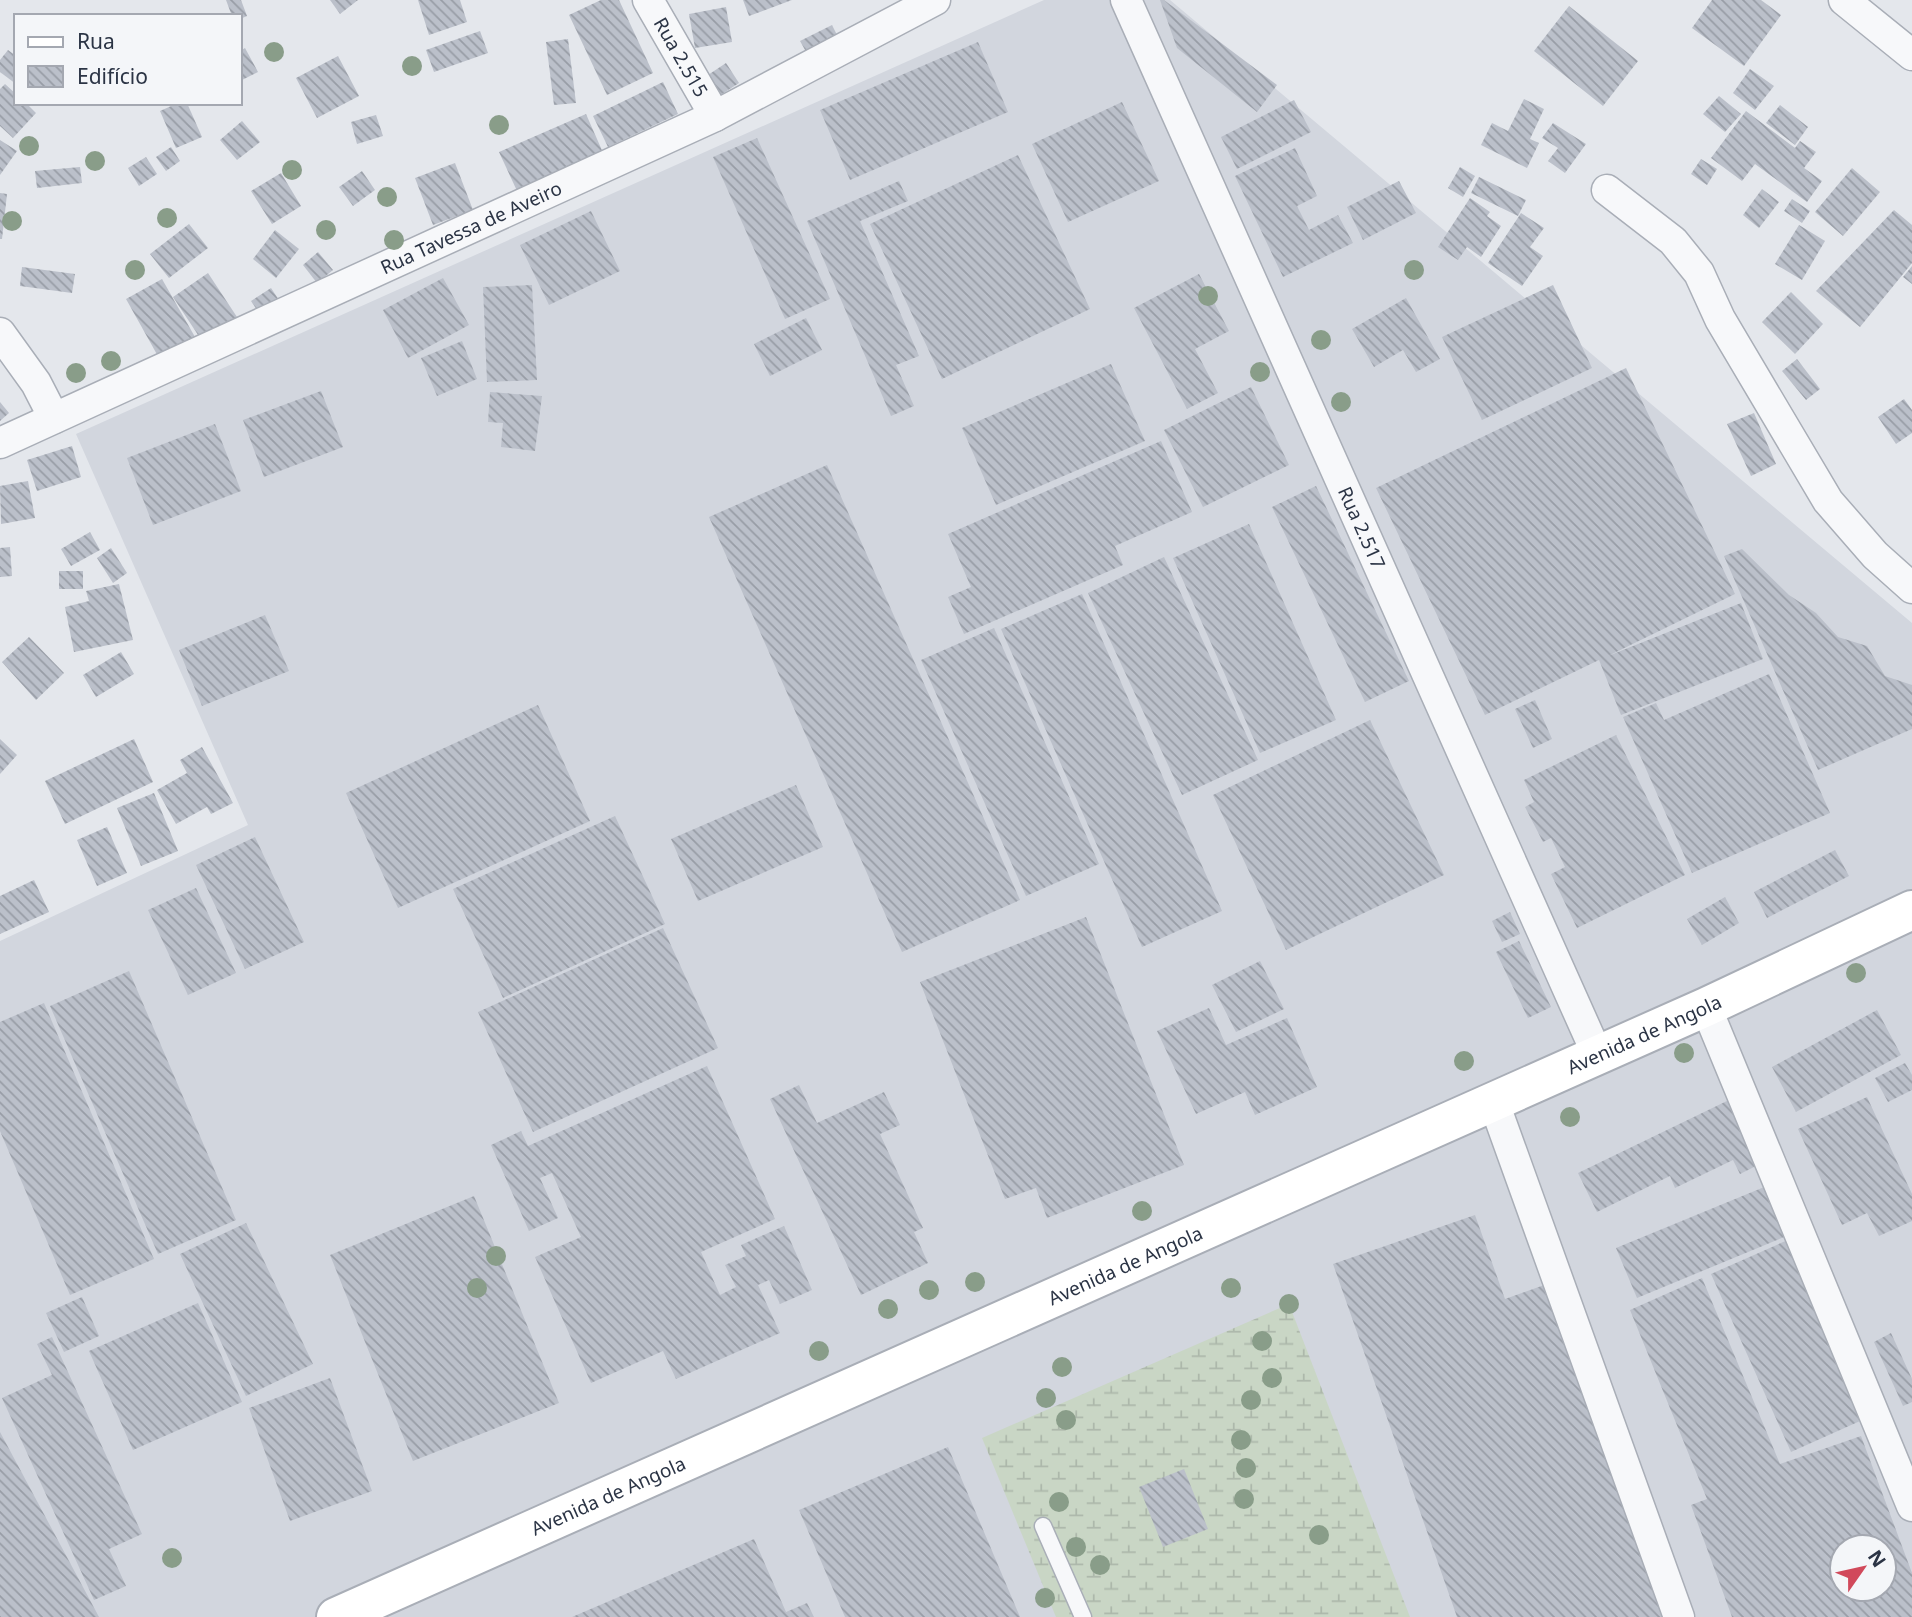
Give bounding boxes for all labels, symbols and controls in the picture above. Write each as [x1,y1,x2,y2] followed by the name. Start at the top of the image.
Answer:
[648,13,714,102] street label: Rua 2.515
[14,14,242,105] legend
[77,27,115,55] text: Rua
[77,62,148,90] text: Edifício
[376,175,566,280] street label: Rua Tavessa de Aveiro
[1332,482,1392,573] street label: Rua 2.517
[1563,989,1726,1080] street label: Avenida de Angola
[1044,1220,1207,1311] street label: Avenida de Angola
[527,1450,690,1542] street label: Avenida de Angola
[1828,1533,1898,1603] north arrow
[1862,1545,1892,1572] text: N

